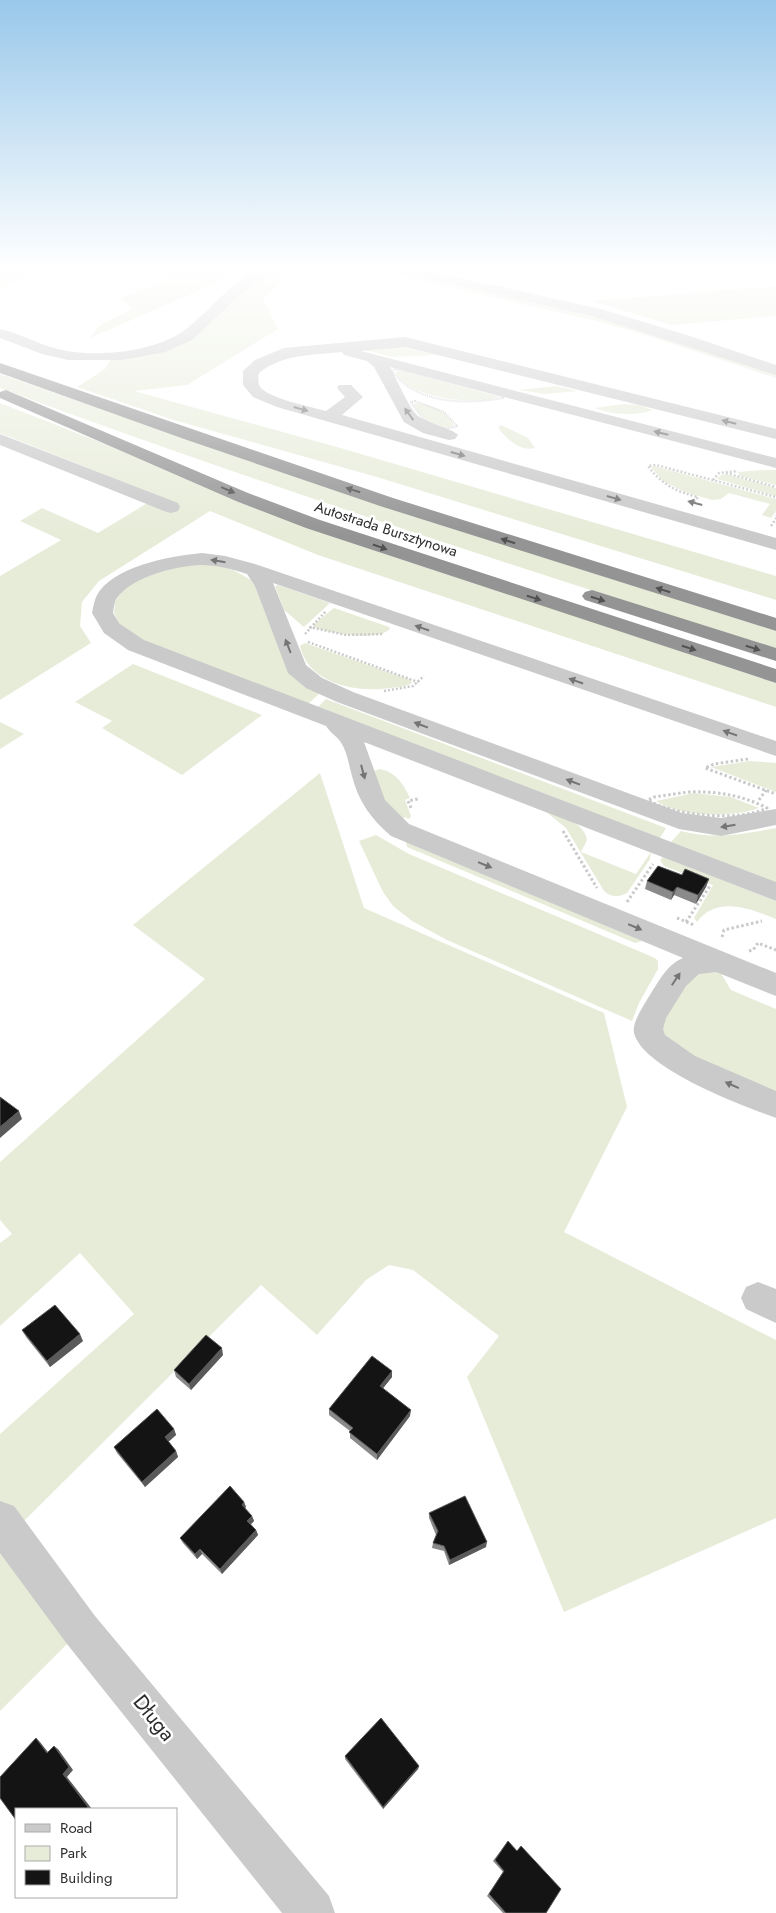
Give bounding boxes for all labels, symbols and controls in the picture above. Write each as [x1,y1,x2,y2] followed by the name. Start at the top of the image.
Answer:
[294,406,309,414] one-way arrow
[404,407,414,421] one-way arrow
[721,418,736,426] one-way arrow
[653,429,669,437] one-way arrow
[450,450,465,458] one-way arrow
[345,486,360,494] one-way arrow
[221,487,235,495] one-way arrow
[606,494,621,502] one-way arrow
[312,495,460,563] street label: Autostrada Bursztynowa
[688,498,703,506] one-way arrow
[500,537,515,544] one-way arrow
[373,543,388,551] one-way arrow
[210,557,226,565] one-way arrow
[655,585,670,593] one-way arrow
[527,595,542,602] one-way arrow
[591,595,606,603] one-way arrow
[415,624,430,631] one-way arrow
[284,638,291,653] one-way arrow
[682,645,697,653] one-way arrow
[746,645,761,653] one-way arrow
[568,676,583,684] one-way arrow
[413,721,428,729] one-way arrow
[722,729,737,737] one-way arrow
[360,765,368,780] one-way arrow
[565,778,580,786] one-way arrow
[720,822,736,830] one-way arrow
[478,861,493,869] one-way arrow
[628,923,643,931] one-way arrow
[671,972,680,985] one-way arrow
[725,1081,739,1089] one-way arrow
[126,1688,182,1748] street label: Długa
[15,1808,178,1898] legend
[60,1817,92,1839] text: Road
[60,1842,87,1864] text: Park
[60,1867,112,1889] text: Building

